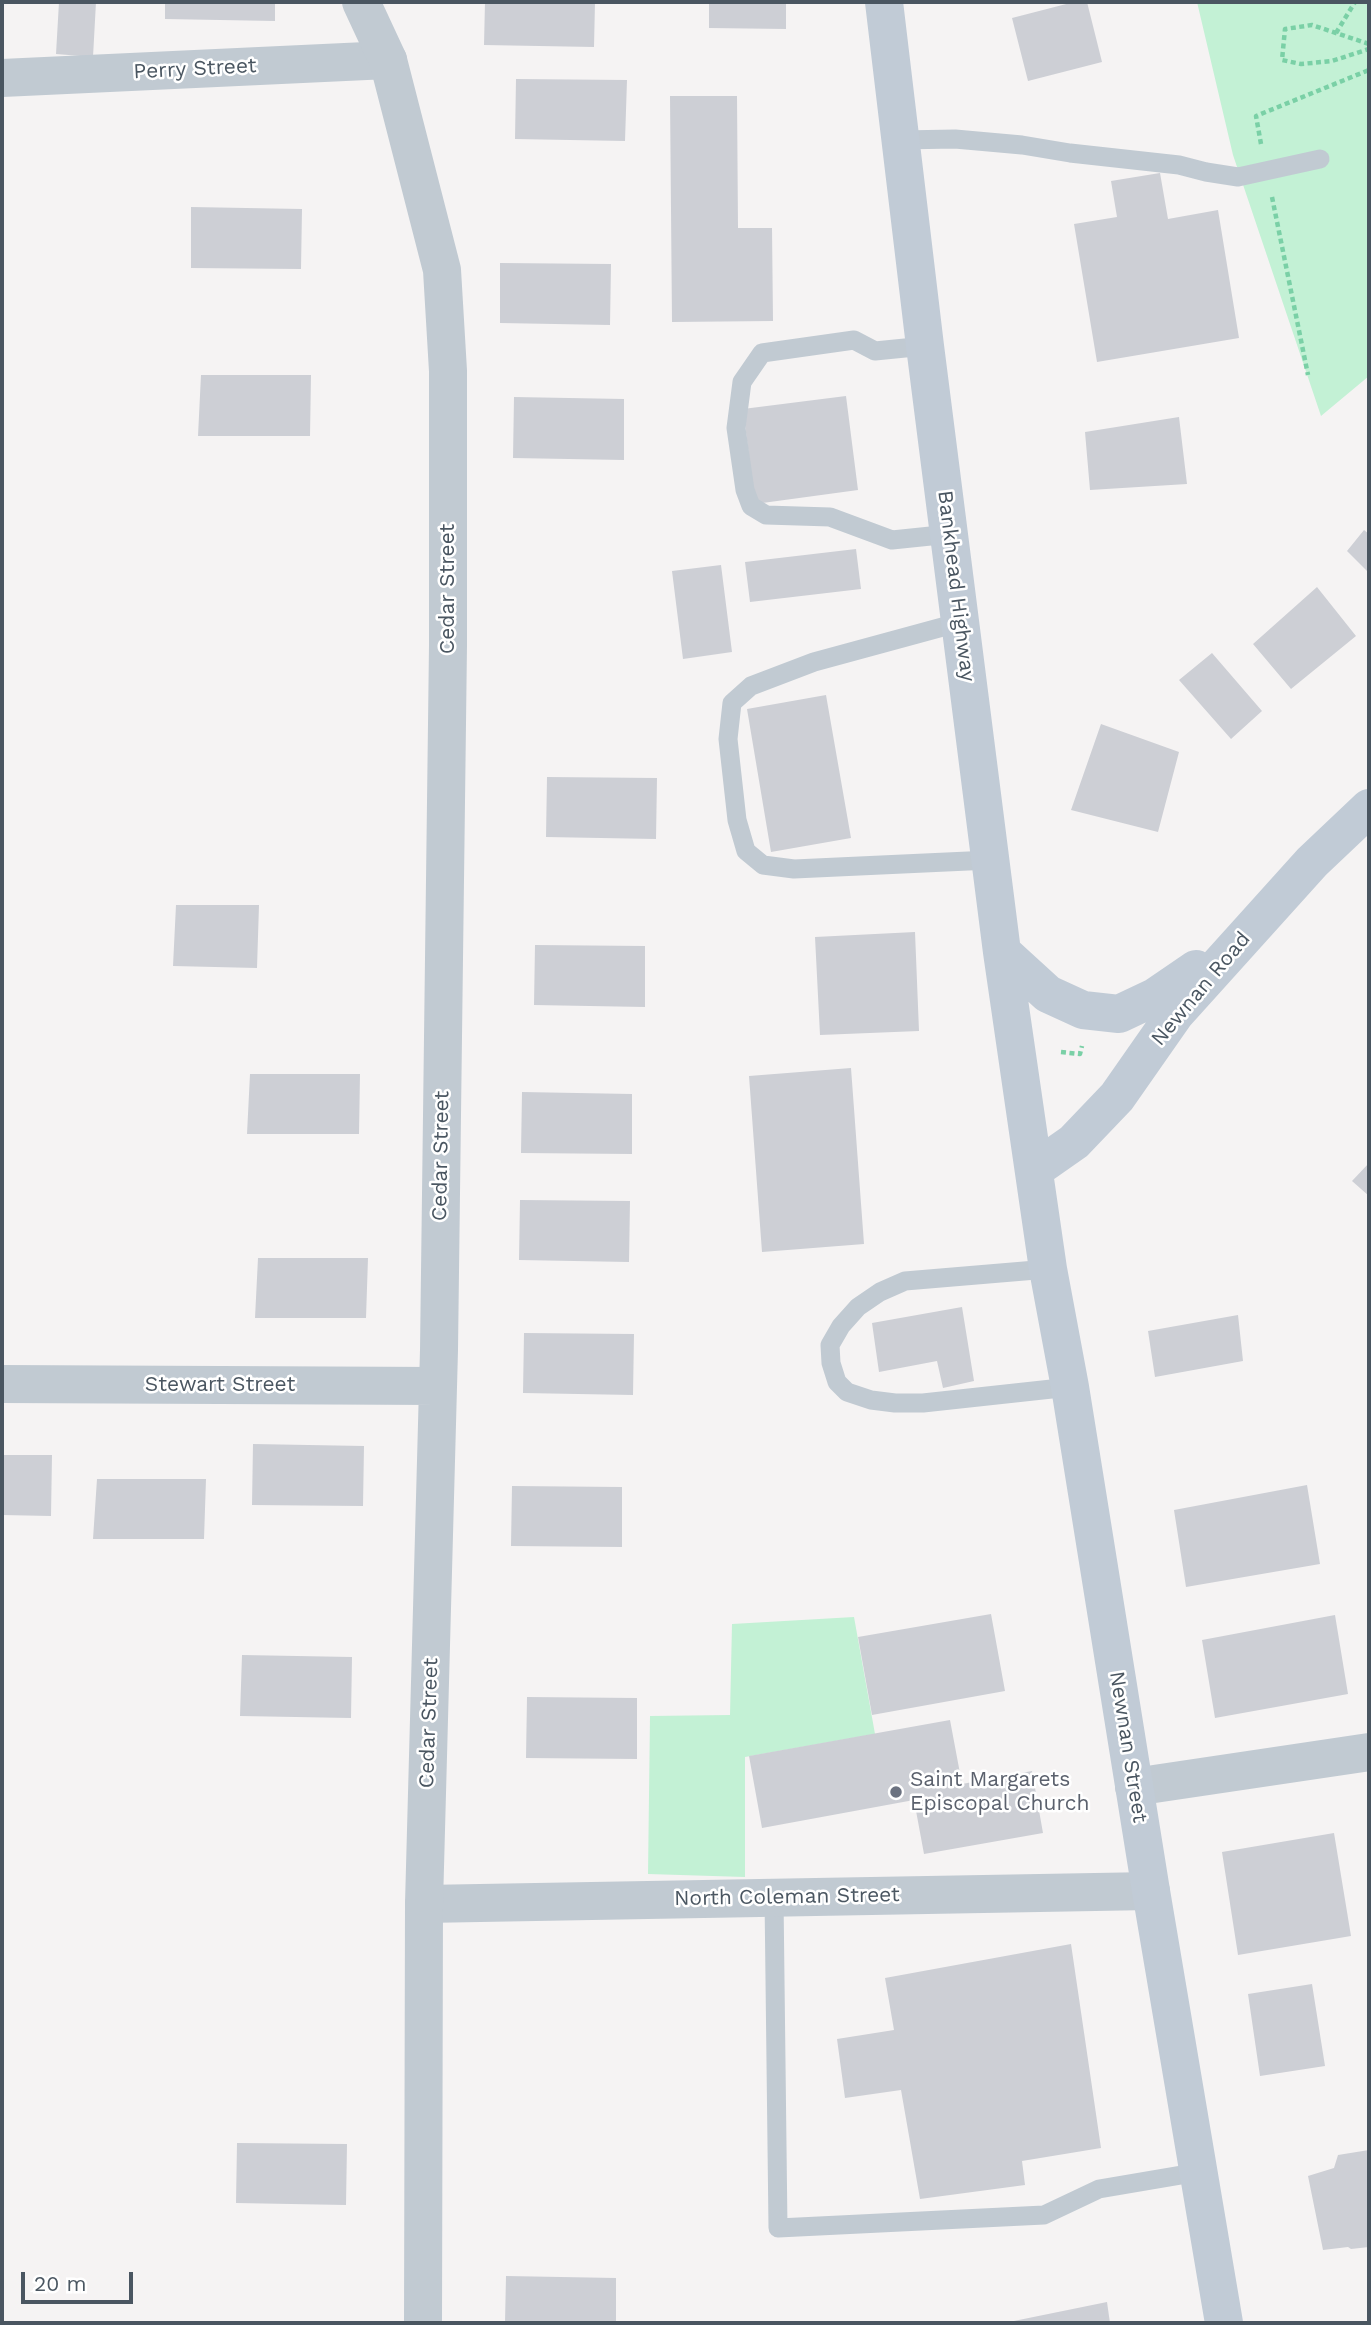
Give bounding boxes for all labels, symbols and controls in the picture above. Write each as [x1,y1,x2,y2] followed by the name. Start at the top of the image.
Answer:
[133,53,257,85] street label: Perry Street
[932,489,980,683] street label: Bankhead Highway
[435,524,461,654] street label: Cedar Street
[1146,927,1256,1051] street label: Newnan Road
[427,1091,455,1221] street label: Cedar Street
[145,1372,295,1398] street label: Stewart Street
[414,1657,444,1789] street label: Cedar Street
[1104,1670,1152,1824] street label: Newnan Street
[910,1767,1090,1817] place label: Saint Margarets Episcopal Church
[888,1784,904,1800] marker: Saint Margarets Episcopal Church
[674,1882,900,1912] street label: North Coleman Street
[24,2258,136,2302] scale bar
[34,2271,86,2296] text: 20 m

